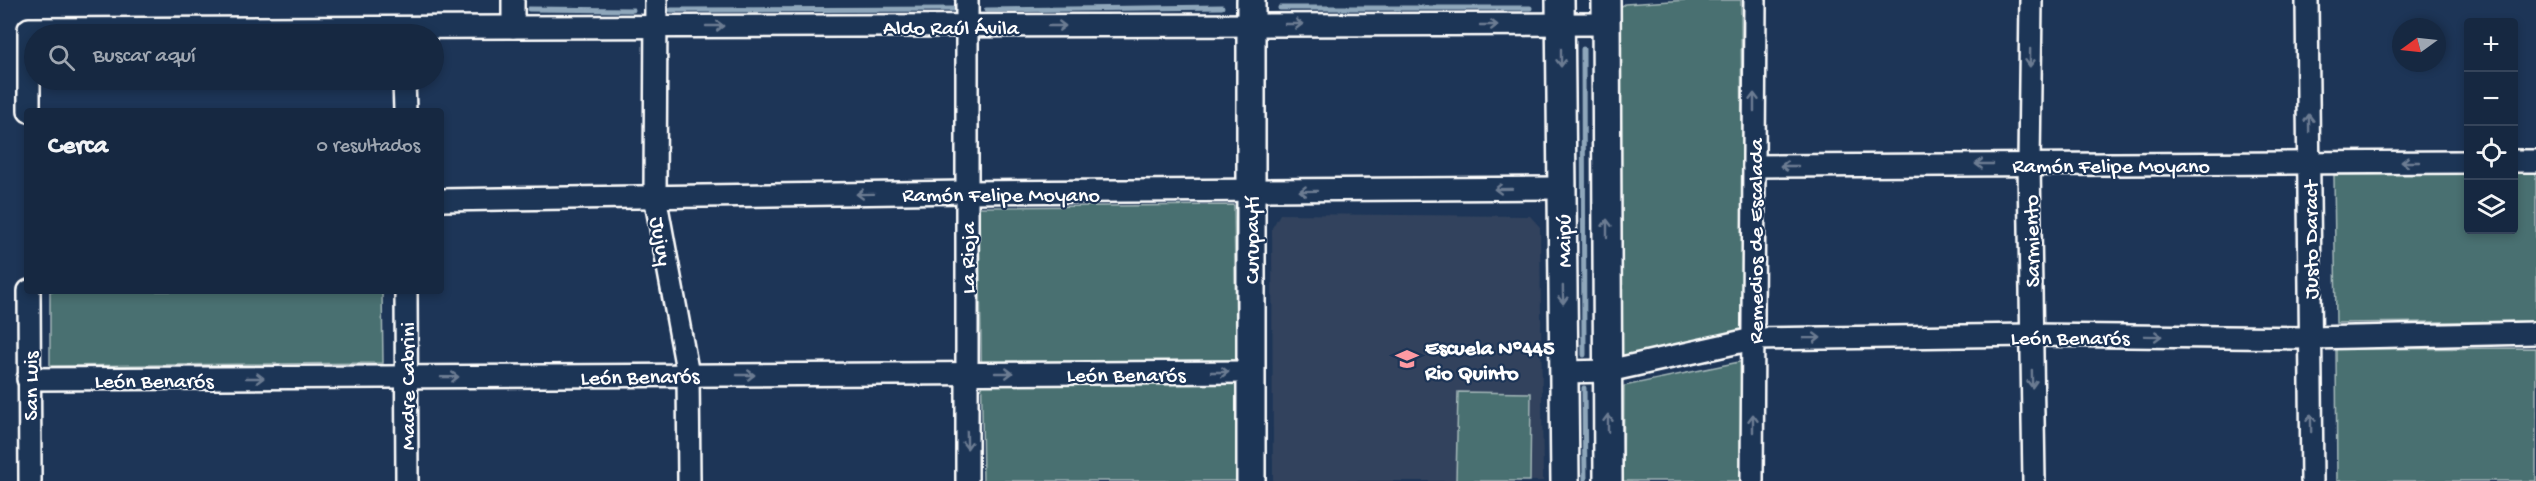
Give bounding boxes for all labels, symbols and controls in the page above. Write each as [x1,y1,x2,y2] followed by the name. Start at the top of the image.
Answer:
[883,17,1020,43] street label: Aldo Raúl Ávila
[1283,18,1303,30] one-way arrow
[2392,18,2446,72] north arrow
[2464,18,2518,234] map controls
[2464,18,2518,72] button: +
[1478,19,1498,30] one-way arrow
[704,20,724,32] one-way arrow
[1046,20,1066,32] one-way arrow
[24,24,444,90] search box
[45,41,78,74] icon: search
[93,44,196,70] text: Buscar aquí
[1555,48,1567,68] one-way arrow
[2024,48,2036,68] one-way arrow
[2464,72,2518,126] button: −
[1748,92,1760,112] one-way arrow
[2303,113,2315,133] one-way arrow
[2464,126,2518,180] button: locate
[48,132,108,163] text: Cerca
[317,136,420,159] text: 0 resultados
[1745,138,1771,344] street label: Remedios de Escalada
[2012,155,2210,181] street label: Ramón Felipe Moyano
[2401,156,2421,168] one-way arrow
[1975,159,1995,170] one-way arrow
[1780,160,1800,172] one-way arrow
[2300,179,2326,299] street label: Justo Daract
[2464,180,2518,234] button: layers
[1493,183,1513,195] one-way arrow
[902,184,1100,210] street label: Ramón Felipe Moyano
[1298,185,1318,197] one-way arrow
[856,188,876,199] one-way arrow
[2020,194,2048,288] street label: Sarmiento
[1241,195,1267,284] street label: Curupaytí
[1553,214,1579,268] street label: Maipú
[642,215,676,269] street label: Jujuy
[1601,218,1613,238] one-way arrow
[957,221,983,294] street label: La Rioja
[1557,285,1569,305] one-way arrow
[397,322,423,450] street label: Madre Cabrini
[2010,327,2130,353] street label: León Benarós
[2143,330,2163,342] one-way arrow
[1801,333,1821,344] one-way arrow
[1424,337,1555,388] place label: Escuela Nº445 Rio Quinto
[1394,346,1420,372] school or university icon: Escuela Nº445 Rio Quinto
[20,350,46,421] street label: San Luis
[1066,364,1186,390] street label: León Benarós
[580,365,701,393] street label: León Benarós
[1210,366,1230,378] one-way arrow
[994,367,1014,379] one-way arrow
[736,369,756,380] one-way arrow
[2026,369,2038,389] one-way arrow
[94,370,214,396] street label: León Benarós
[439,371,459,383] one-way arrow
[244,372,264,384] one-way arrow
[1602,413,1614,433] one-way arrow
[1747,413,1758,433] one-way arrow
[2305,413,2317,433] one-way arrow
[961,429,973,449] one-way arrow

